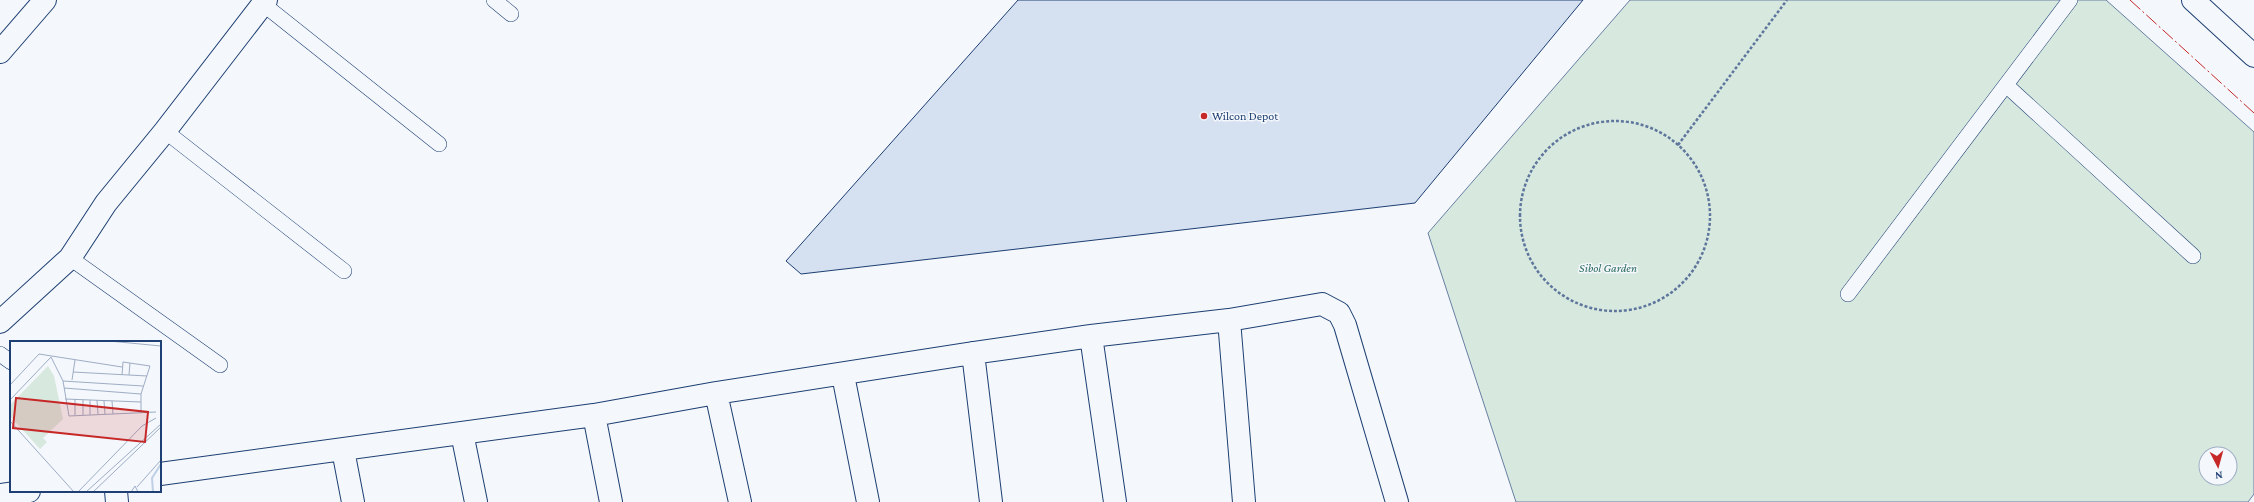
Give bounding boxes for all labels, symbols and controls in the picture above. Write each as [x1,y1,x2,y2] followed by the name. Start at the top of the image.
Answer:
[1212,109,1279,123] place label: Wilcon Depot
[1199,111,1209,121] marker: Wilcon Depot
[1579,261,1637,275] park label: Sibol Garden
[10,341,161,492] inset map
[2198,446,2238,486] north arrow
[2214,470,2223,482] text: N

